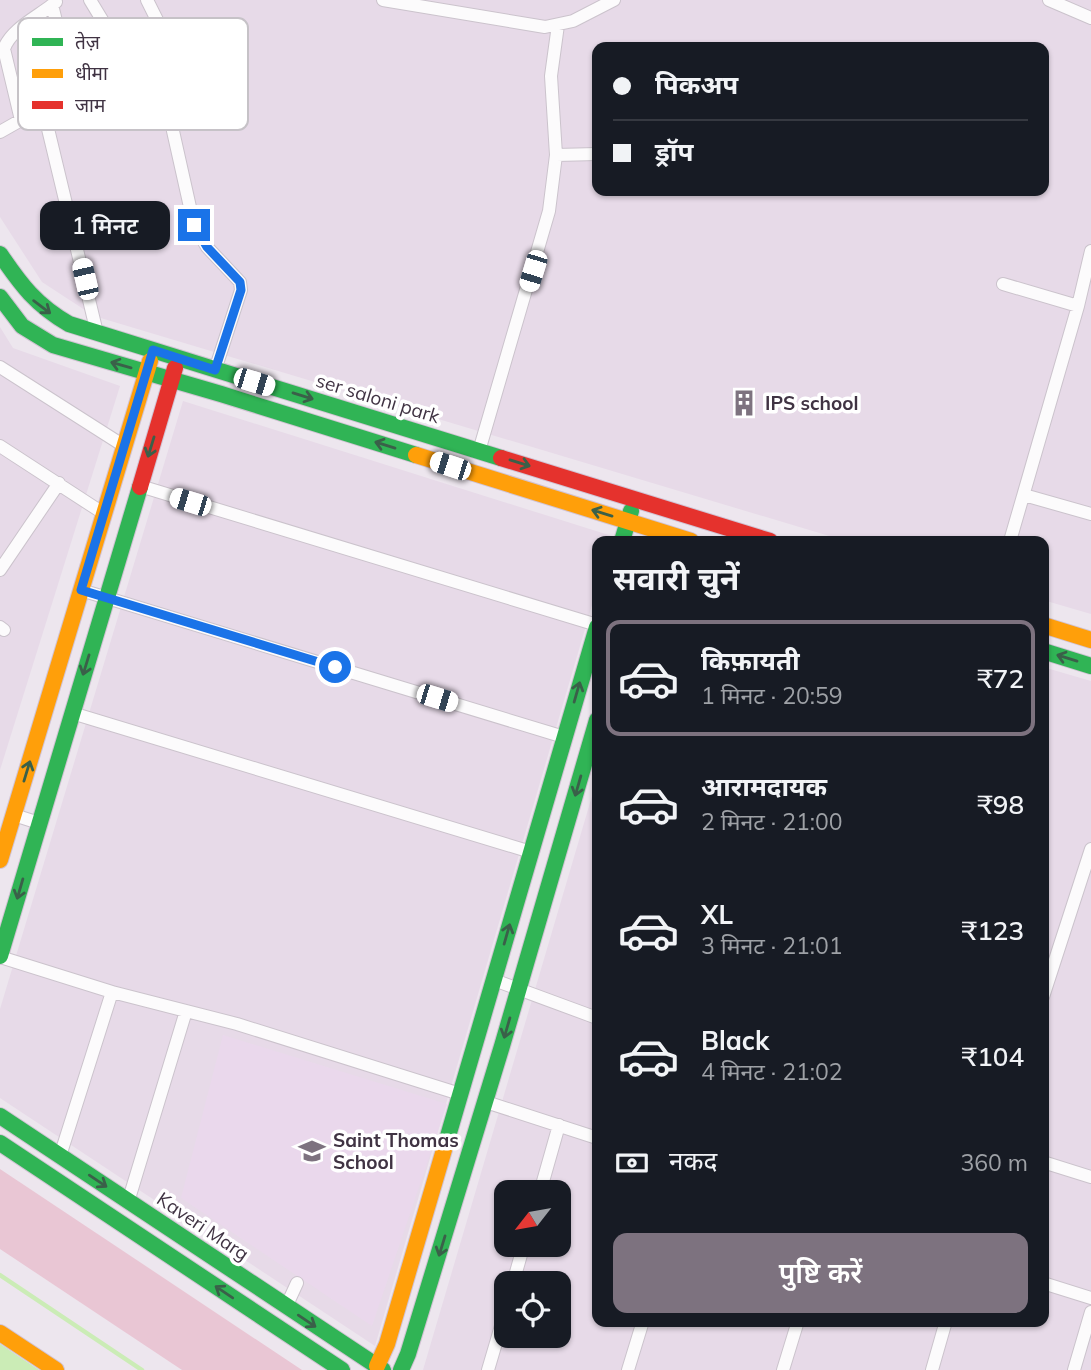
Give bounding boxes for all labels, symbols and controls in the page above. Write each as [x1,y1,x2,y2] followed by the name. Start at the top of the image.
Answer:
[18,18,248,130] legend
[75,30,101,54] text: तेज़
[75,61,109,85] text: धीमा
[655,68,738,101] text: पिकअप
[75,93,106,117] text: जाम
[655,135,693,168] text: ड्रॉप
[40,201,170,250] callout: 1 मिनट
[178,209,210,241] route end
[72,211,138,240] text: 1 मिनट
[517,248,550,294] car
[71,256,100,302] car
[32,300,51,315] one-way arrow
[110,357,132,370] one-way arrow
[231,366,278,398] car
[313,368,443,428] street label: ser saloni park
[729,388,759,418] building icon: IPS school
[291,391,313,404] one-way arrow
[765,391,859,415] place label: IPS school
[144,435,157,457] one-way arrow
[375,438,397,451] one-way arrow
[427,450,474,482] car
[509,458,531,471] one-way arrow
[167,486,214,518] car
[592,506,614,519] one-way arrow
[613,558,740,598] text: सवारी चुनें
[701,644,800,677] text: किफ़ायती
[617,647,680,710] icon: car
[319,651,351,683] route start
[1056,651,1078,664] one-way arrow
[79,653,92,675] one-way arrow
[977,662,1024,695] text: ₹72
[701,681,843,710] text: 1 मिनट · 20:59
[414,682,461,714] car
[572,682,585,704] one-way arrow
[21,761,34,783] one-way arrow
[701,770,827,803] text: आरामदायक
[617,773,680,836] icon: car
[570,775,583,797] one-way arrow
[977,788,1024,821] text: ₹98
[701,807,843,836] text: 2 मिनट · 21:00
[12,878,25,900] one-way arrow
[701,898,733,931] text: XL
[617,899,680,962] icon: car
[962,914,1024,947] text: ₹123
[502,924,515,946] one-way arrow
[701,931,843,960] text: 3 मिनट · 21:01
[500,1017,513,1039] one-way arrow
[701,1024,769,1057] text: Black
[617,1025,680,1088] icon: car
[962,1040,1024,1073] text: ₹104
[701,1057,843,1086] text: 4 मिनट · 21:02
[333,1128,459,1174] place label: Saint Thomas School
[297,1136,327,1166] school or university icon: Saint Thomas School
[613,1144,651,1182] icon: cash
[669,1144,717,1177] text: नकद
[960,1148,1028,1177] text: 360 m
[87,1175,107,1189] one-way arrow
[494,1180,570,1256] north arrow
[494,1180,571,1348] map controls
[152,1186,254,1266] street label: Kaveri Marg
[613,1233,1028,1313] button: पुष्टि करें
[434,1234,447,1256] one-way arrow
[494,1271,571,1348] button: locate
[215,1285,234,1299] one-way arrow
[297,1314,316,1328] one-way arrow

